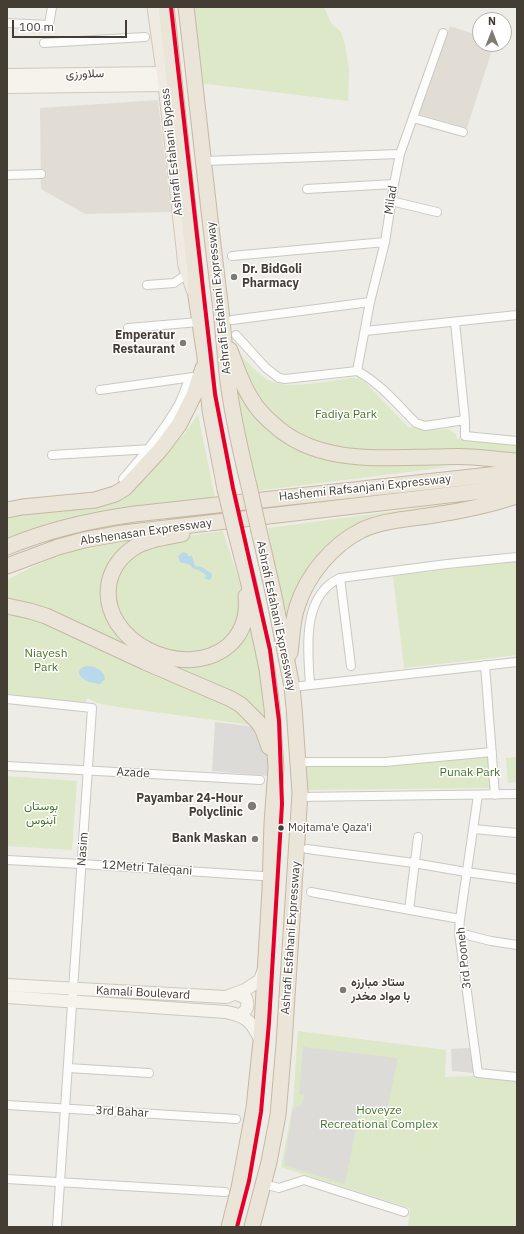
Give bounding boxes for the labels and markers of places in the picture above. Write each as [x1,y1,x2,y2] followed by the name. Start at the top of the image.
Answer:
[242,263,302,291] place label: Dr. BidGoli Pharmacy
[229,272,239,282] marker: Dr. BidGoli Pharmacy
[113,329,175,357] place label: Emperatur Restaurant
[178,338,188,348] marker: Emperatur Restaurant
[136,792,243,820] place label: Payambar 24-Hour Polyclinic
[246,800,258,812] marker: Payambar 24-Hour Polyclinic
[288,821,372,835] place label: Mojtama'e Qaza'i
[276,823,286,833] marker: Mojtama'e Qaza'i
[172,832,247,846] place label: Bank Maskan
[250,834,260,844] marker: Bank Maskan
[351,976,410,1004] place label: ستاد مبارزه با مواد مخدر
[338,985,348,995] marker: ستاد مبارزه با مواد مخدر

